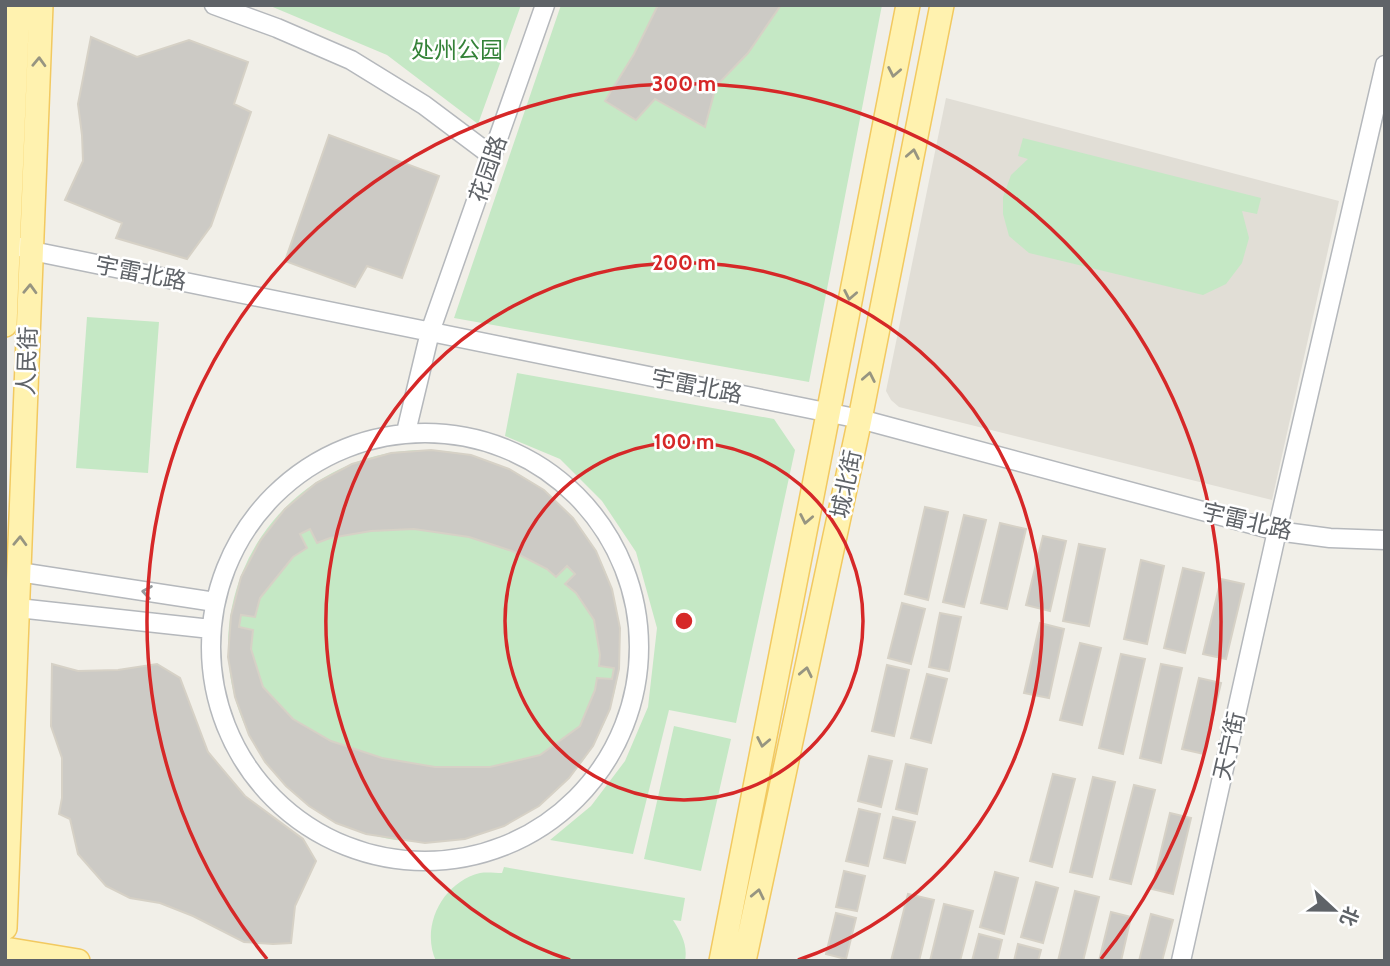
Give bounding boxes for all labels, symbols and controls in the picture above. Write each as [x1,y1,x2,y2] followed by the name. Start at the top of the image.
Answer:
[411,36,503,64] park label: 处州公园
[32,56,47,67] one-way arrow
[888,66,903,78] one-way arrow
[652,71,716,96] text: 300 m
[464,132,512,206] street label: 花园路
[904,148,919,160] one-way arrow
[93,250,189,296] street label: 宇雷北路
[652,250,716,275] text: 200 m
[23,284,38,295] one-way arrow
[844,289,859,301] one-way arrow
[12,326,42,396] street label: 人民街
[649,363,745,409] street label: 宇雷北路
[860,371,875,383] one-way arrow
[654,429,714,454] text: 100 m
[825,447,867,521] street label: 城北街
[1199,497,1295,545] street label: 宇雷北路
[800,513,815,525] one-way arrow
[13,535,28,546] one-way arrow
[141,585,153,600] one-way arrow
[672,609,696,633] centre of rings
[798,666,812,678] one-way arrow
[1208,709,1250,783] street label: 天宁街
[756,736,771,748] one-way arrow
[1299,875,1369,945] north arrow
[750,888,765,900] one-way arrow
[1335,903,1364,929] text: 北

